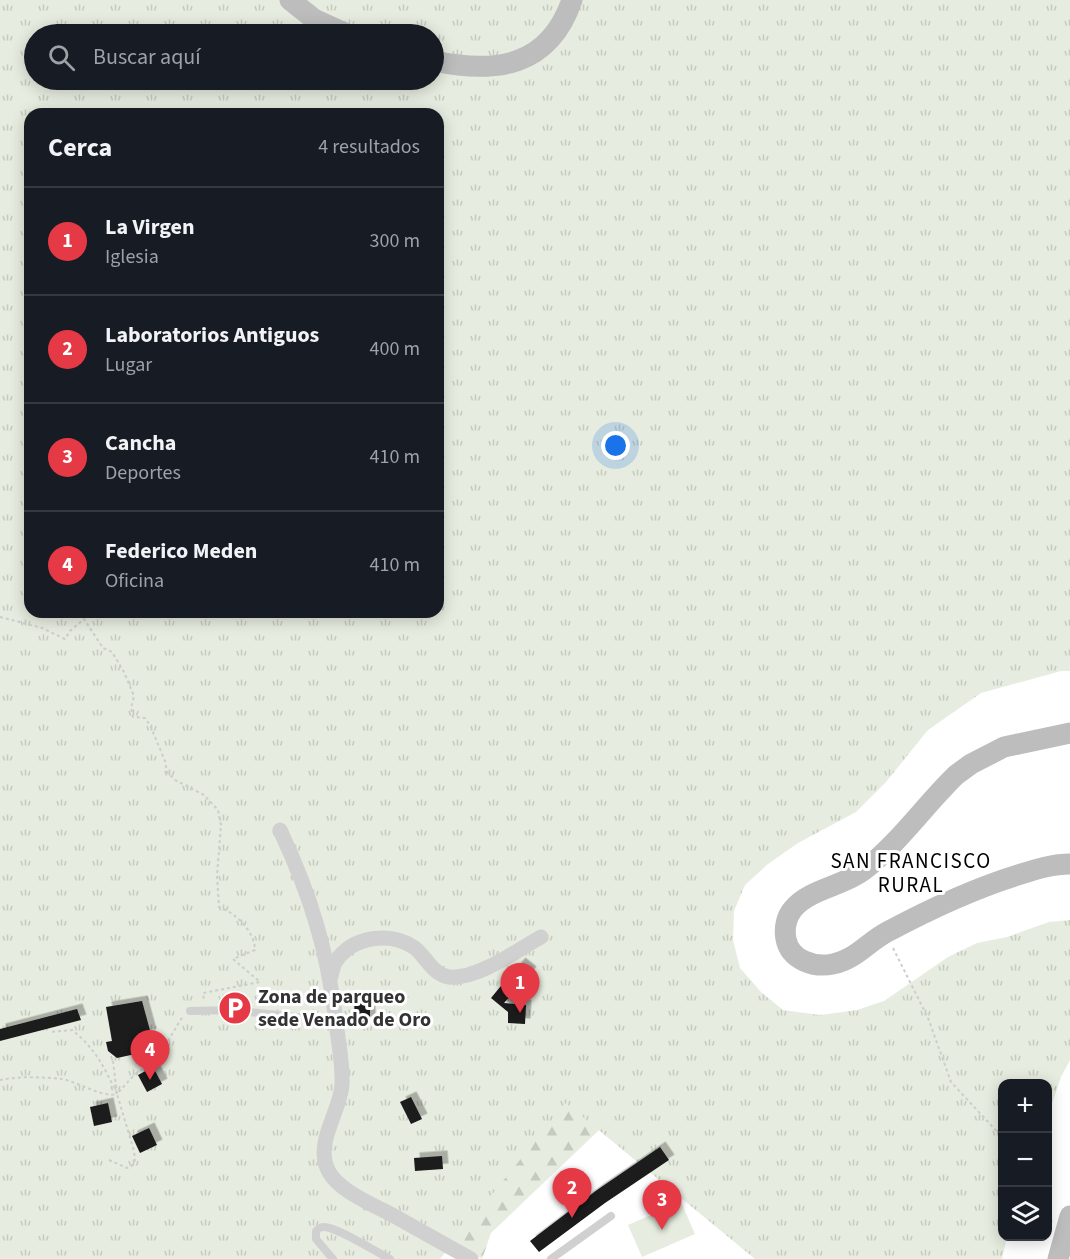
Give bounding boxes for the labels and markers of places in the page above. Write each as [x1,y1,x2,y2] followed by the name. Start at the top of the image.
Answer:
[500,964,540,1013] pin: 1
[258,983,431,1034] place label: Zona de parqueo sede Venado de Oro
[217,990,253,1026] parking icon: Zona de parqueo sede Venado de Oro
[130,1030,170,1080] pin: 4
[552,1168,592,1218] pin: 2
[642,1180,682,1230] pin: 3

